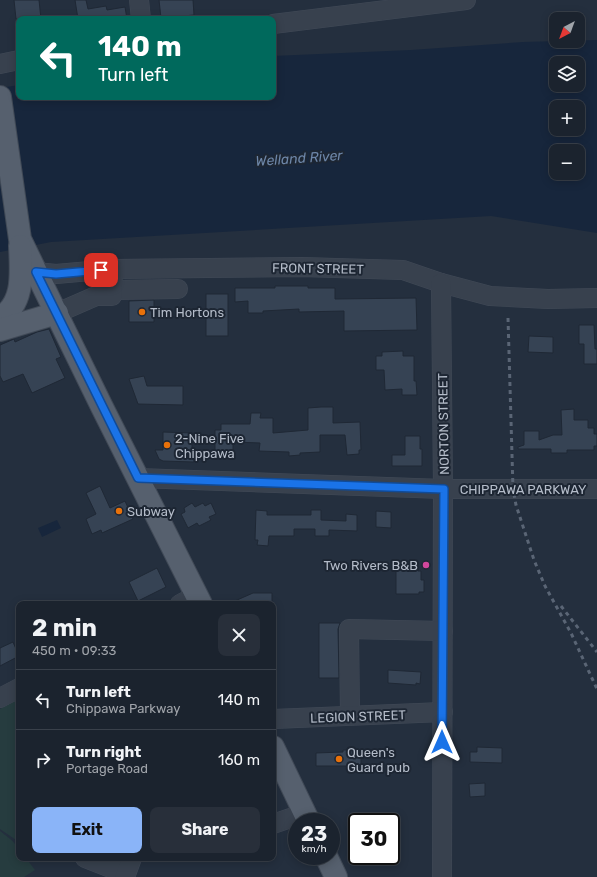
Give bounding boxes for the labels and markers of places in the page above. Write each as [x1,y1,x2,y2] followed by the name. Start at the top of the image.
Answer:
[84,253,118,287] pin
[150,305,224,320] place label: Tim Hortons
[137,307,147,317] marker: Tim Hortons
[175,431,244,461] place label: 2-Nine Five Chippawa
[162,440,172,450] marker: 2-Nine Five Chippawa
[127,504,175,519] place label: Subway
[114,506,124,516] marker: Subway
[323,558,418,573] place label: Two Rivers B&B
[421,560,431,570] marker: Two Rivers B&B
[347,745,410,775] place label: Queen's Guard pub
[334,754,344,764] marker: Queen's Guard pub

